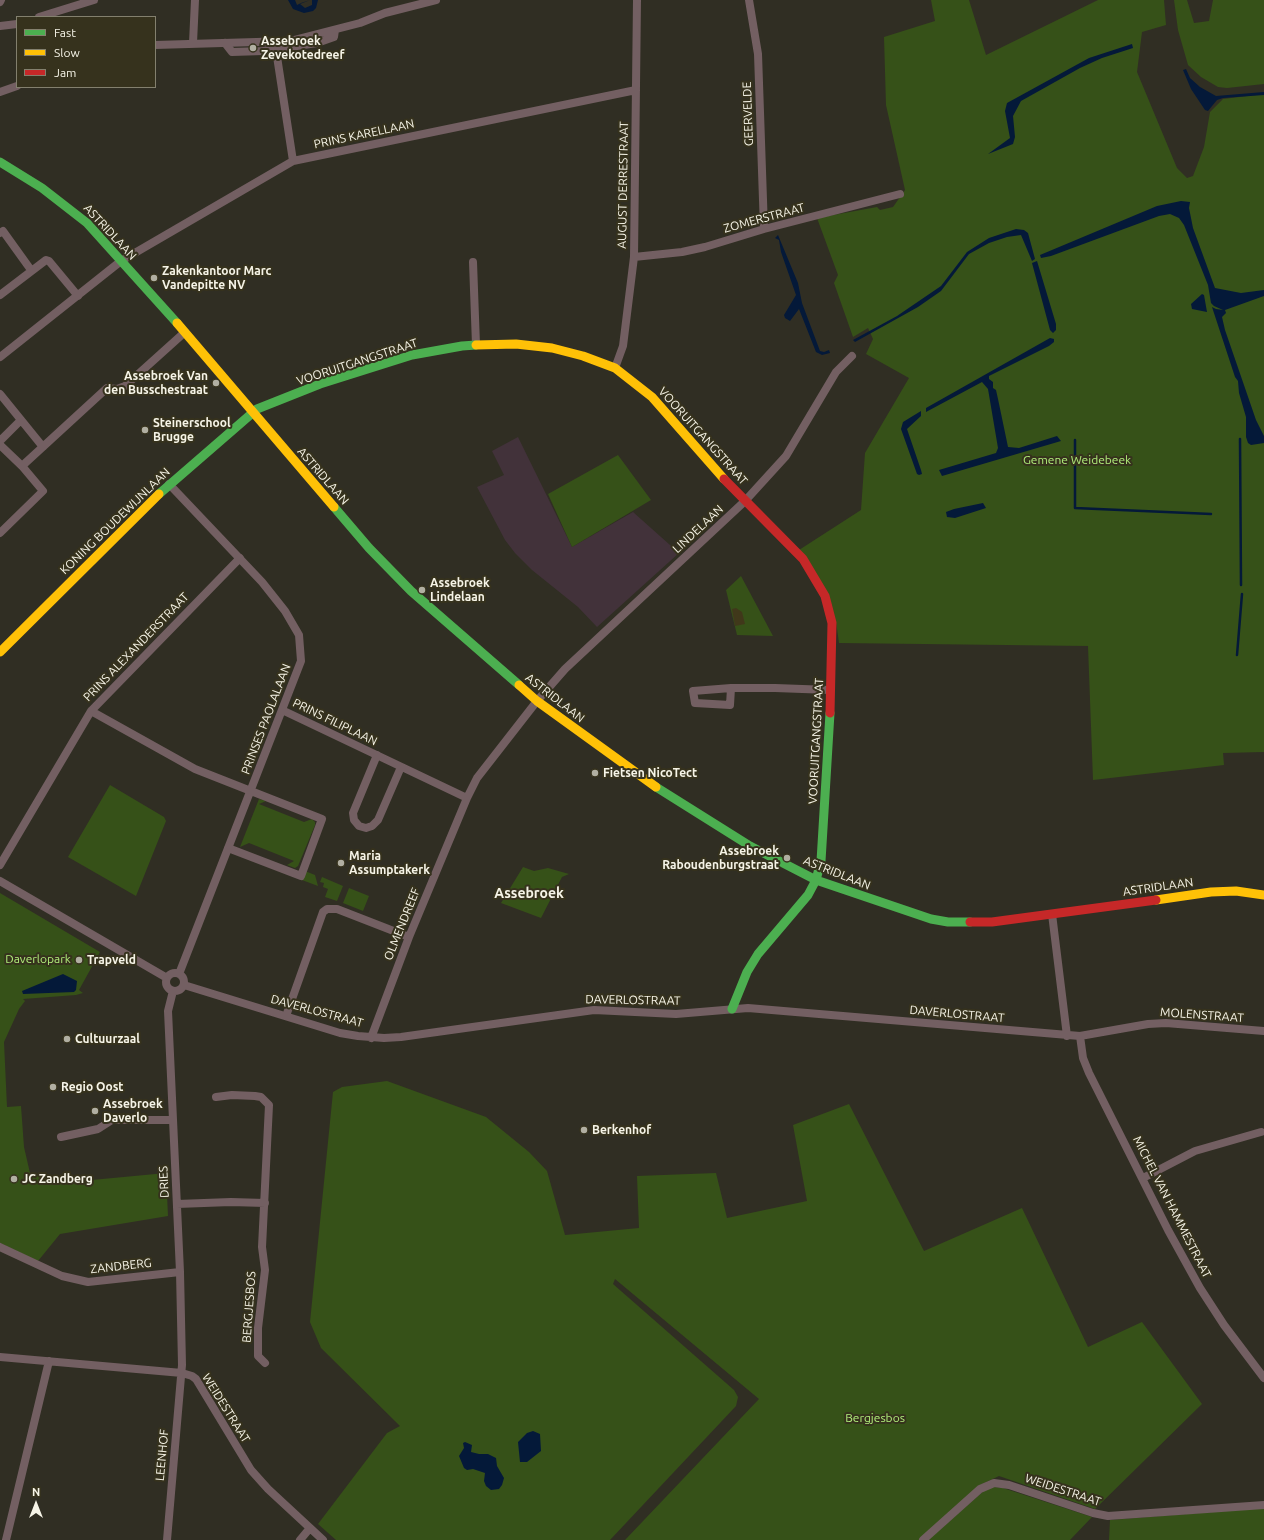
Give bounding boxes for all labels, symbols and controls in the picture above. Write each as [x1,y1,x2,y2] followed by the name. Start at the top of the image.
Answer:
[16,16,156,88] legend
[54,26,76,39] text: Fast
[261,34,344,62] place label: Assebroek Zevekotedreef
[248,43,258,53] marker: Assebroek Zevekotedreef
[54,46,80,59] text: Slow
[54,66,76,79] text: Jam
[740,81,756,147] street label: GEERVELDE
[313,116,415,152] street label: PRINS KARELLAAN
[615,121,631,249] street label: AUGUST DERRESTRAAT
[722,200,806,236] street label: ZOMERSTRAAT
[81,201,139,263] street label: ASTRIDLAAN
[162,264,271,292] place label: Zakenkantoor Marc Vandepitte NV
[149,273,159,283] marker: Zakenkantoor Marc Vandepitte NV
[295,336,419,388] street label: VOORUITGANGSTRAAT
[104,369,208,397] place label: Assebroek Van den Busschestraat
[211,378,221,388] marker: Assebroek Van den Busschestraat
[655,384,751,488] street label: VOORUITGANGSTRAAT
[153,416,231,444] place label: Steinerschool Brugge
[140,425,150,435] marker: Steinerschool Brugge
[294,444,352,508] street label: ASTRIDLAAN
[1023,453,1131,467] park label: Gemene Weidebeek
[57,465,173,577] street label: KONING BOUDEWIJNLAAN
[670,502,726,556] street label: LINDELAAN
[430,576,490,604] place label: Assebroek Lindelaan
[417,585,427,595] marker: Assebroek Lindelaan
[80,590,192,704] street label: PRINS ALEXANDERSTRAAT
[238,662,294,776] street label: PRINSES PAOLALAAN
[523,670,587,726] street label: ASTRIDLAAN
[806,678,826,804] street label: VOORUITGANGSTRAAT
[290,695,380,749] street label: PRINS FILIPLAAN
[603,766,697,780] place label: Fietsen NicoTect
[590,768,600,778] marker: Fietsen NicoTect
[662,844,779,872] place label: Assebroek Raboudenburgstraat
[349,849,430,877] place label: Maria Assumptakerk
[782,853,792,863] marker: Assebroek Raboudenburgstraat
[801,853,873,893] street label: ASTRIDLAAN
[336,858,346,868] marker: Maria Assumptakerk
[1122,875,1194,899] street label: ASTRIDLAAN
[494,885,564,901] district label: Assebroek
[381,886,423,962] street label: OLMENDREEF
[5,952,71,966] park label: Daverlopark
[87,953,136,967] place label: Trapveld
[74,955,84,965] marker: Trapveld
[269,992,365,1030] street label: DAVERLOSTRAAT
[585,992,681,1008] street label: DAVERLOSTRAAT
[909,1003,1005,1025] street label: DAVERLOSTRAAT
[1160,1005,1244,1025] street label: MOLENSTRAAT
[75,1032,140,1046] place label: Cultuurzaal
[62,1034,72,1044] marker: Cultuurzaal
[61,1080,124,1094] place label: Regio Oost
[48,1082,58,1092] marker: Regio Oost
[103,1097,163,1125] place label: Assebroek Daverlo
[90,1106,100,1116] marker: Assebroek Daverlo
[592,1123,651,1137] place label: Berkenhof
[579,1125,589,1135] marker: Berkenhof
[1130,1134,1214,1280] street label: MICHEL VAN HAMMESTRAAT
[156,1166,172,1198] street label: DRIES
[22,1172,93,1186] place label: JC Zandberg
[9,1174,19,1184] marker: JC Zandberg
[90,1256,152,1276] street label: ZANDBERG
[239,1271,259,1343] street label: BERGJESBOS
[199,1371,253,1445] street label: WEIDESTRAAT
[845,1411,905,1425] park label: Bergjesbos
[153,1428,171,1482] street label: LEENHOF
[1023,1471,1103,1509] street label: WEIDESTRAAT
[16,1484,56,1524] north arrow
[32,1486,40,1498] text: N

